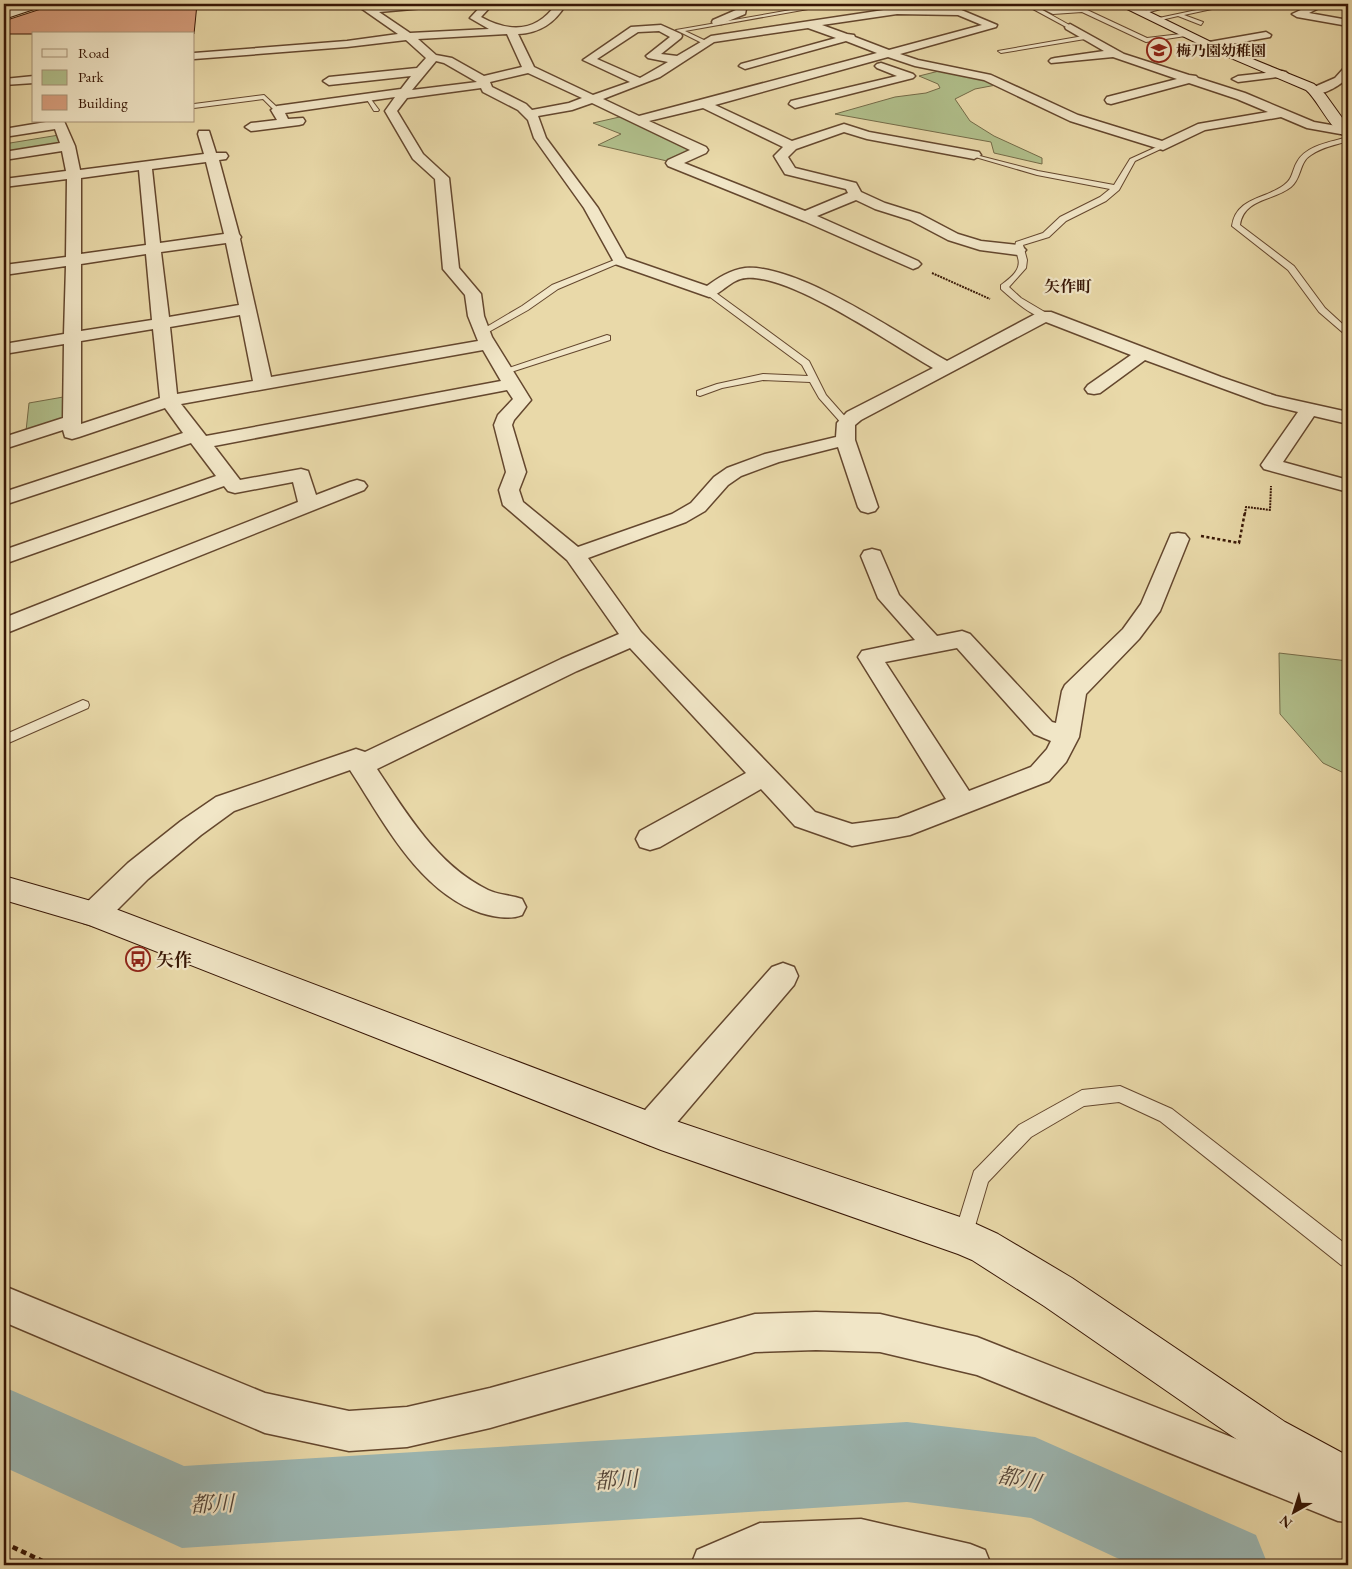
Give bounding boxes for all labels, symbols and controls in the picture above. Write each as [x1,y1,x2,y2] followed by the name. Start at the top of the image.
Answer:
[32,32,195,122] legend
[1146,37,1172,63] school or university icon: 梅乃園幼稚園
[1176,41,1266,60] place label: 梅乃園幼稚園
[78,43,110,62] text: Road
[78,67,105,86] text: Park
[78,93,128,112] text: Building
[1044,276,1092,297] district label: 矢作町
[125,946,151,972] bus stop icon: 矢作
[156,948,192,971] place label: 矢作
[994,1460,1045,1498] water label: 都川
[593,1464,641,1496] water label: 都川
[1270,1486,1320,1536] north arrow
[189,1489,236,1519] water label: 都川
[1275,1511,1296,1533] text: N

